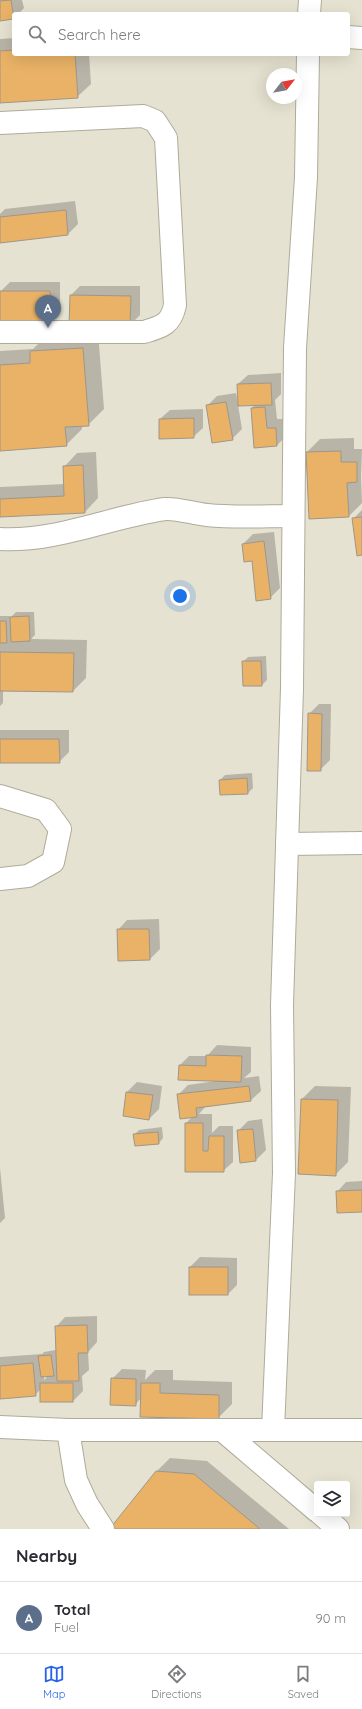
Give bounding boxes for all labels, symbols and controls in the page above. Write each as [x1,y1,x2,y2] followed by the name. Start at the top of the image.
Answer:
[12,12,350,56] search box
[26,23,48,45] icon: search
[58,25,141,44] text: Search here
[266,68,302,104] north arrow
[35,295,61,328] pin: A
[170,586,190,606] your location
[314,1481,350,1517] map controls
[314,1481,350,1517] button: layers
[16,1545,77,1566] text: Nearby
[54,1600,91,1619] text: Total
[25,1610,33,1626] text: A
[316,1610,346,1626] text: 90 m
[54,1619,79,1635] text: Fuel
[43,1663,65,1701] tab: Map
[151,1663,202,1701] tab: Directions
[288,1663,319,1701] tab: Saved

